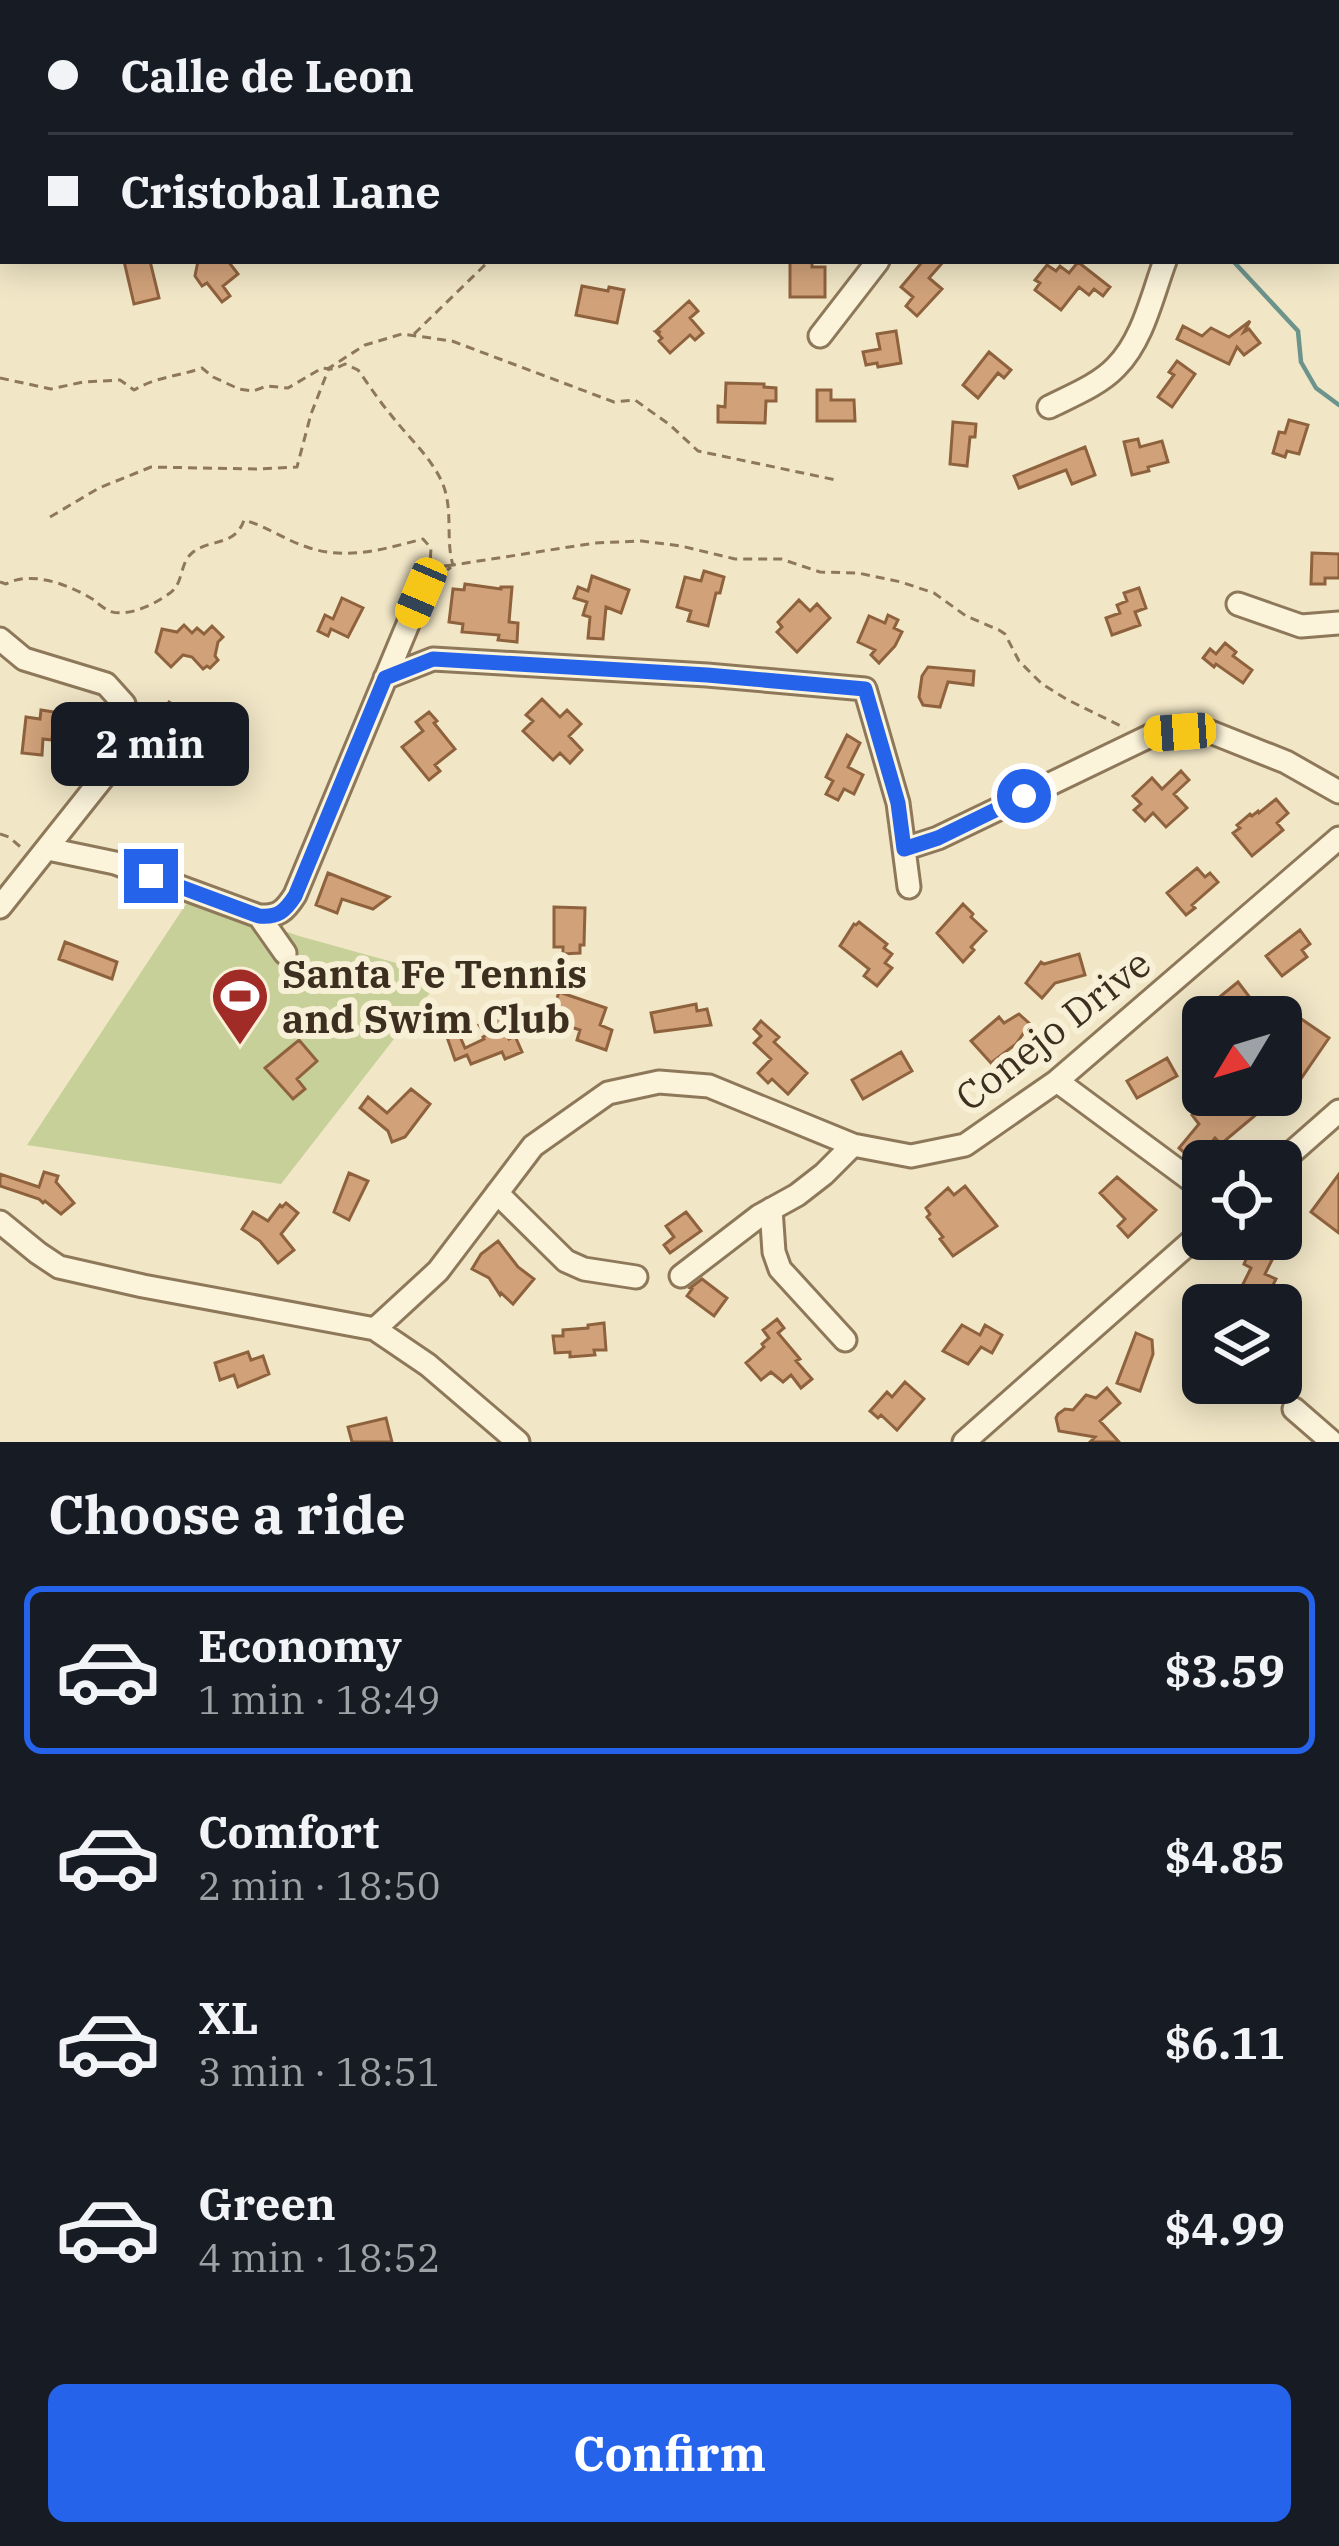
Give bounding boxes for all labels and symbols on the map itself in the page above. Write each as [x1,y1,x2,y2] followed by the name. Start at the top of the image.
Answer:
[390,553,452,633] car
[52,702,250,786] callout: 2 min
[1143,712,1217,752] car
[997,769,1051,823] route start
[124,849,178,903] route end
[945,937,1161,1122] street label: Conejo Drive
[282,948,587,1044] place label: Santa Fe Tennis and Swim Club
[209,965,271,1047] sports icon: Santa Fe Tennis and Swim Club
[1182,996,1302,1116] north arrow

